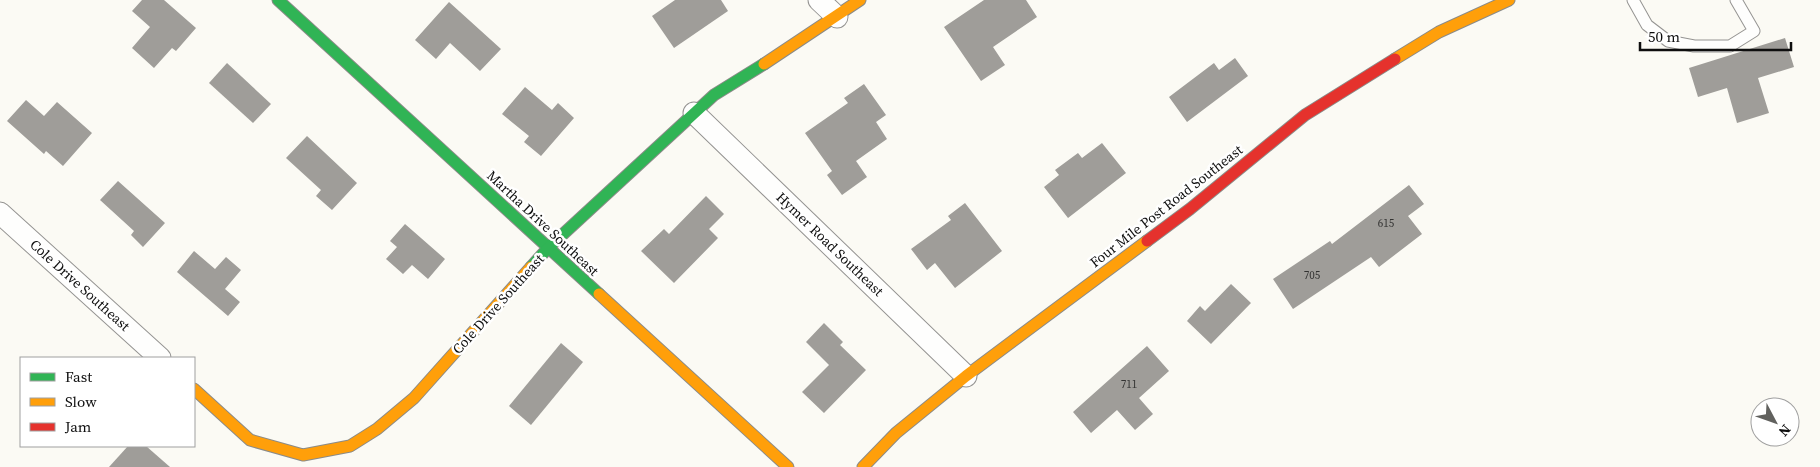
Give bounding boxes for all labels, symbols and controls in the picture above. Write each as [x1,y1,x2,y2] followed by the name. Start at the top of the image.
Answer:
[1640,20,1791,52] scale bar
[1648,26,1680,47] text: 50 m
[1085,140,1247,272] street label: Four Mile Post Road Southeast
[483,166,604,281] street label: Martha Drive Southeast
[772,187,888,301] street label: Hymer Road Southeast
[1378,216,1395,231] house number: 615
[26,235,135,336] street label: Cole Drive Southeast
[448,249,549,358] street label: Cole Drive Southeast
[1304,268,1321,283] house number: 705
[20,357,195,447] legend
[65,366,92,387] text: Fast
[1121,377,1137,392] house number: 711
[65,391,97,412] text: Slow
[1750,397,1800,447] north arrow
[64,416,92,437] text: Jam
[1774,420,1796,441] text: N

